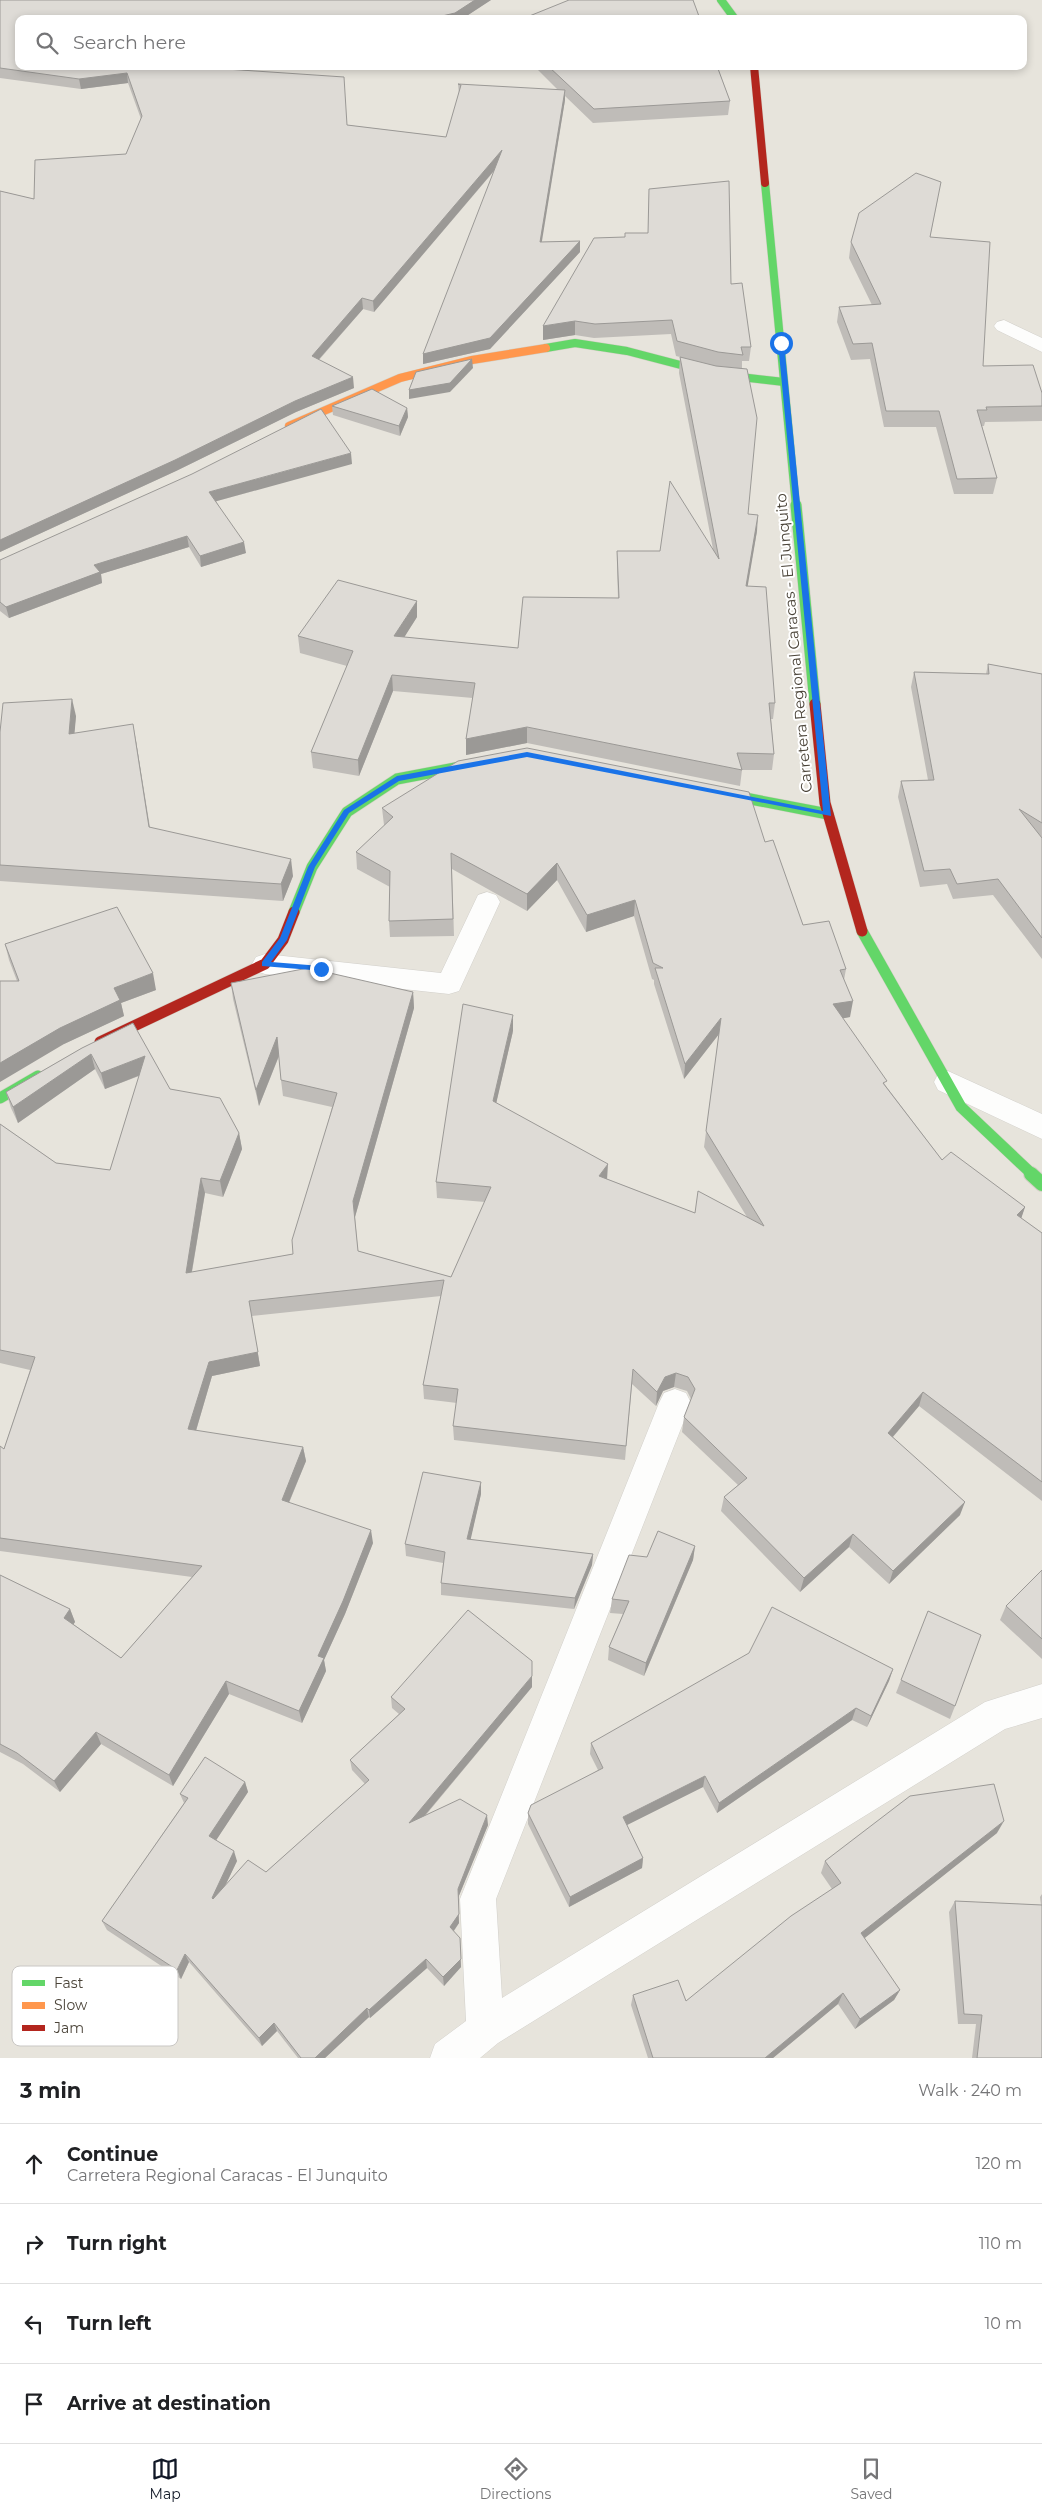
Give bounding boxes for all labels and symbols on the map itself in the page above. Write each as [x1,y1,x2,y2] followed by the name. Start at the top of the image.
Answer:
[770,332,793,355] route start
[771,492,816,794] street label: Carretera Regional Caracas - El Junquito
[310,958,333,981] route end
[12,1966,178,2046] legend
[54,1974,84,1992] text: Fast
[54,1996,88,2014] text: Slow
[53,2019,84,2037] text: Jam

